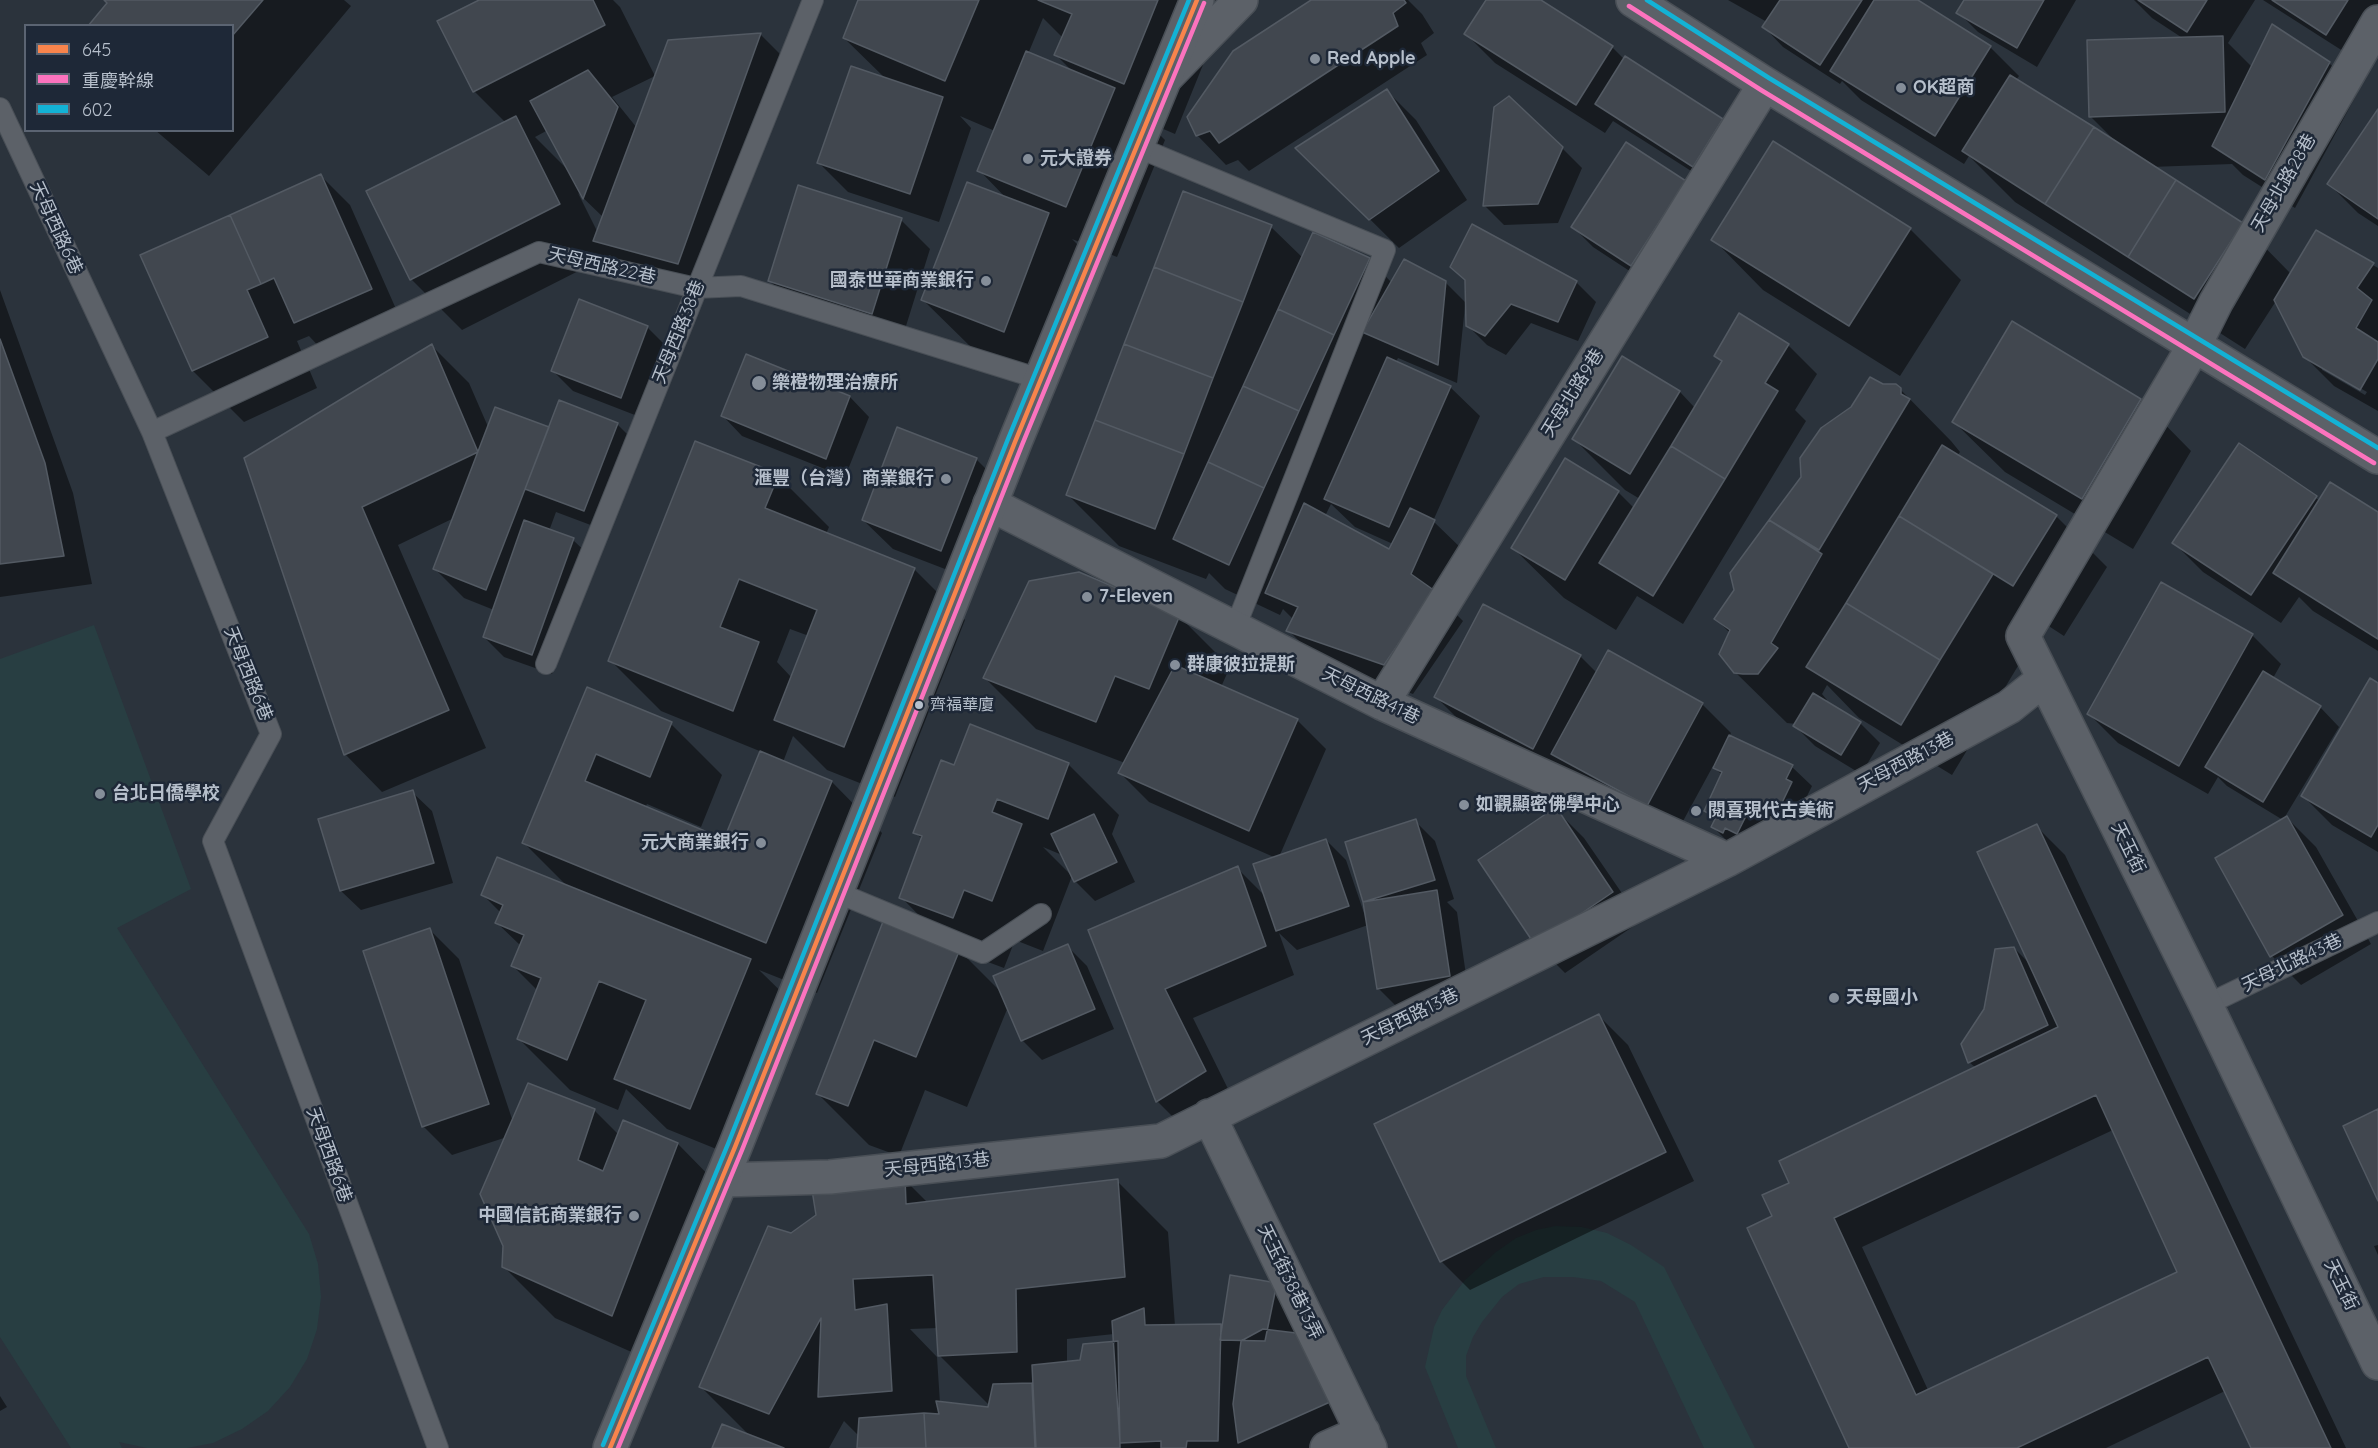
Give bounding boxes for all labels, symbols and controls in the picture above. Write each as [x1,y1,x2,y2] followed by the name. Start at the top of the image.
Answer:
[24,24,234,132] legend
[82,38,111,61] text: 645
[1327,48,1416,70] place label: Red Apple
[1308,52,1322,66] marker: Red Apple
[82,69,154,92] text: 重慶幹線
[1913,77,1974,99] place label: OK超商
[1894,81,1908,95] marker: OK超商
[82,98,112,121] text: 602
[2247,130,2321,236] street label: 天母北路28巷
[1040,148,1112,170] place label: 元大證券
[1021,152,1035,166] marker: 元大證券
[25,178,87,278] street label: 天母西路6巷
[546,243,658,289] street label: 天母西路22巷
[830,270,974,292] place label: 國泰世華商業銀行
[979,274,993,288] marker: 國泰世華商業銀行
[649,277,709,387] street label: 天母西路38巷
[1537,345,1609,441] street label: 天母北路9巷
[772,372,898,394] place label: 樂橙物理治療所
[750,374,768,392] marker: 樂橙物理治療所
[754,468,934,490] place label: 滙豐（台灣）商業銀行
[939,472,953,486] marker: 滙豐（台灣）商業銀行
[1099,586,1173,608] place label: 7-Eleven
[1080,590,1094,604] marker: 7-Eleven
[219,624,277,724] street label: 天母西路6巷
[1187,654,1295,676] place label: 群康彼拉提斯
[1168,658,1182,672] marker: 群康彼拉提斯
[1319,663,1423,729] street label: 天母西路41巷
[930,695,994,715] place label: 齊福華廈
[913,699,925,711] marker: 齊福華廈
[1854,728,1958,796] street label: 天母西路13巷
[112,783,220,805] place label: 台北日僑學校
[93,787,107,801] marker: 台北日僑學校
[1476,794,1620,816] place label: 如觀顯密佛學中心
[1457,798,1471,812] marker: 如觀顯密佛學中心
[1708,800,1834,822] place label: 閱喜現代古美術
[1689,804,1703,818] marker: 閱喜現代古美術
[2106,819,2150,877] street label: 天玉街
[641,832,749,854] place label: 元大商業銀行
[754,836,768,850] marker: 元大商業銀行
[2238,929,2346,997] street label: 天母北路43巷
[1358,984,1462,1050] street label: 天母西路13巷
[1846,987,1918,1009] place label: 天母國小
[1827,991,1841,1005] marker: 天母國小
[302,1104,356,1206] street label: 天母西路6巷
[883,1149,991,1181] street label: 天母西路13巷
[478,1205,622,1227] place label: 中國信託商業銀行
[627,1209,641,1223] marker: 中國信託商業銀行
[1253,1221,1327,1343] street label: 天玉街38巷13弄
[2319,1256,2363,1314] street label: 天玉街

